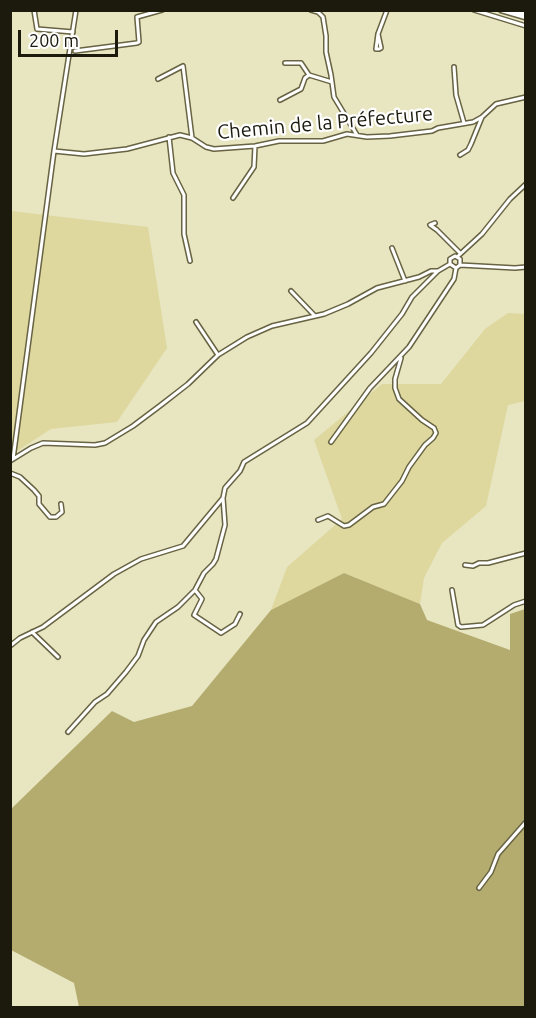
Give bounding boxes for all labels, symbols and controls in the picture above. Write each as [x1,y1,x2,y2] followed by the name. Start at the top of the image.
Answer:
[21,18,122,56] scale bar
[29,30,79,50] text: 200 m
[216,102,434,144] street label: Chemin de la Préfecture

